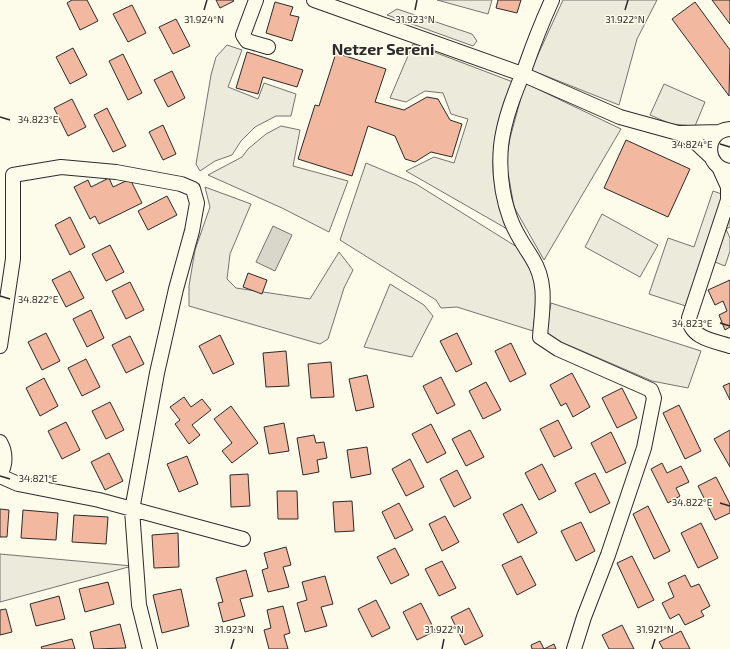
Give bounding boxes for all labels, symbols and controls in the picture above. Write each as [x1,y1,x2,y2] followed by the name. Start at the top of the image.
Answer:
[184,13,224,25] text: 31.924°N
[395,13,435,25] text: 31.923°N
[605,13,645,25] text: 31.922°N
[332,39,434,58] district label: Netzer Sereni
[18,113,59,125] text: 34.823°E
[671,138,713,150] text: 34.824°E
[18,293,59,305] text: 34.822°E
[672,317,713,329] text: 34.823°E
[19,472,58,484] text: 34.821°E
[672,496,713,508] text: 34.822°E
[214,623,254,635] text: 31.923°N
[424,623,464,635] text: 31.922°N
[636,623,674,635] text: 31.921°N

